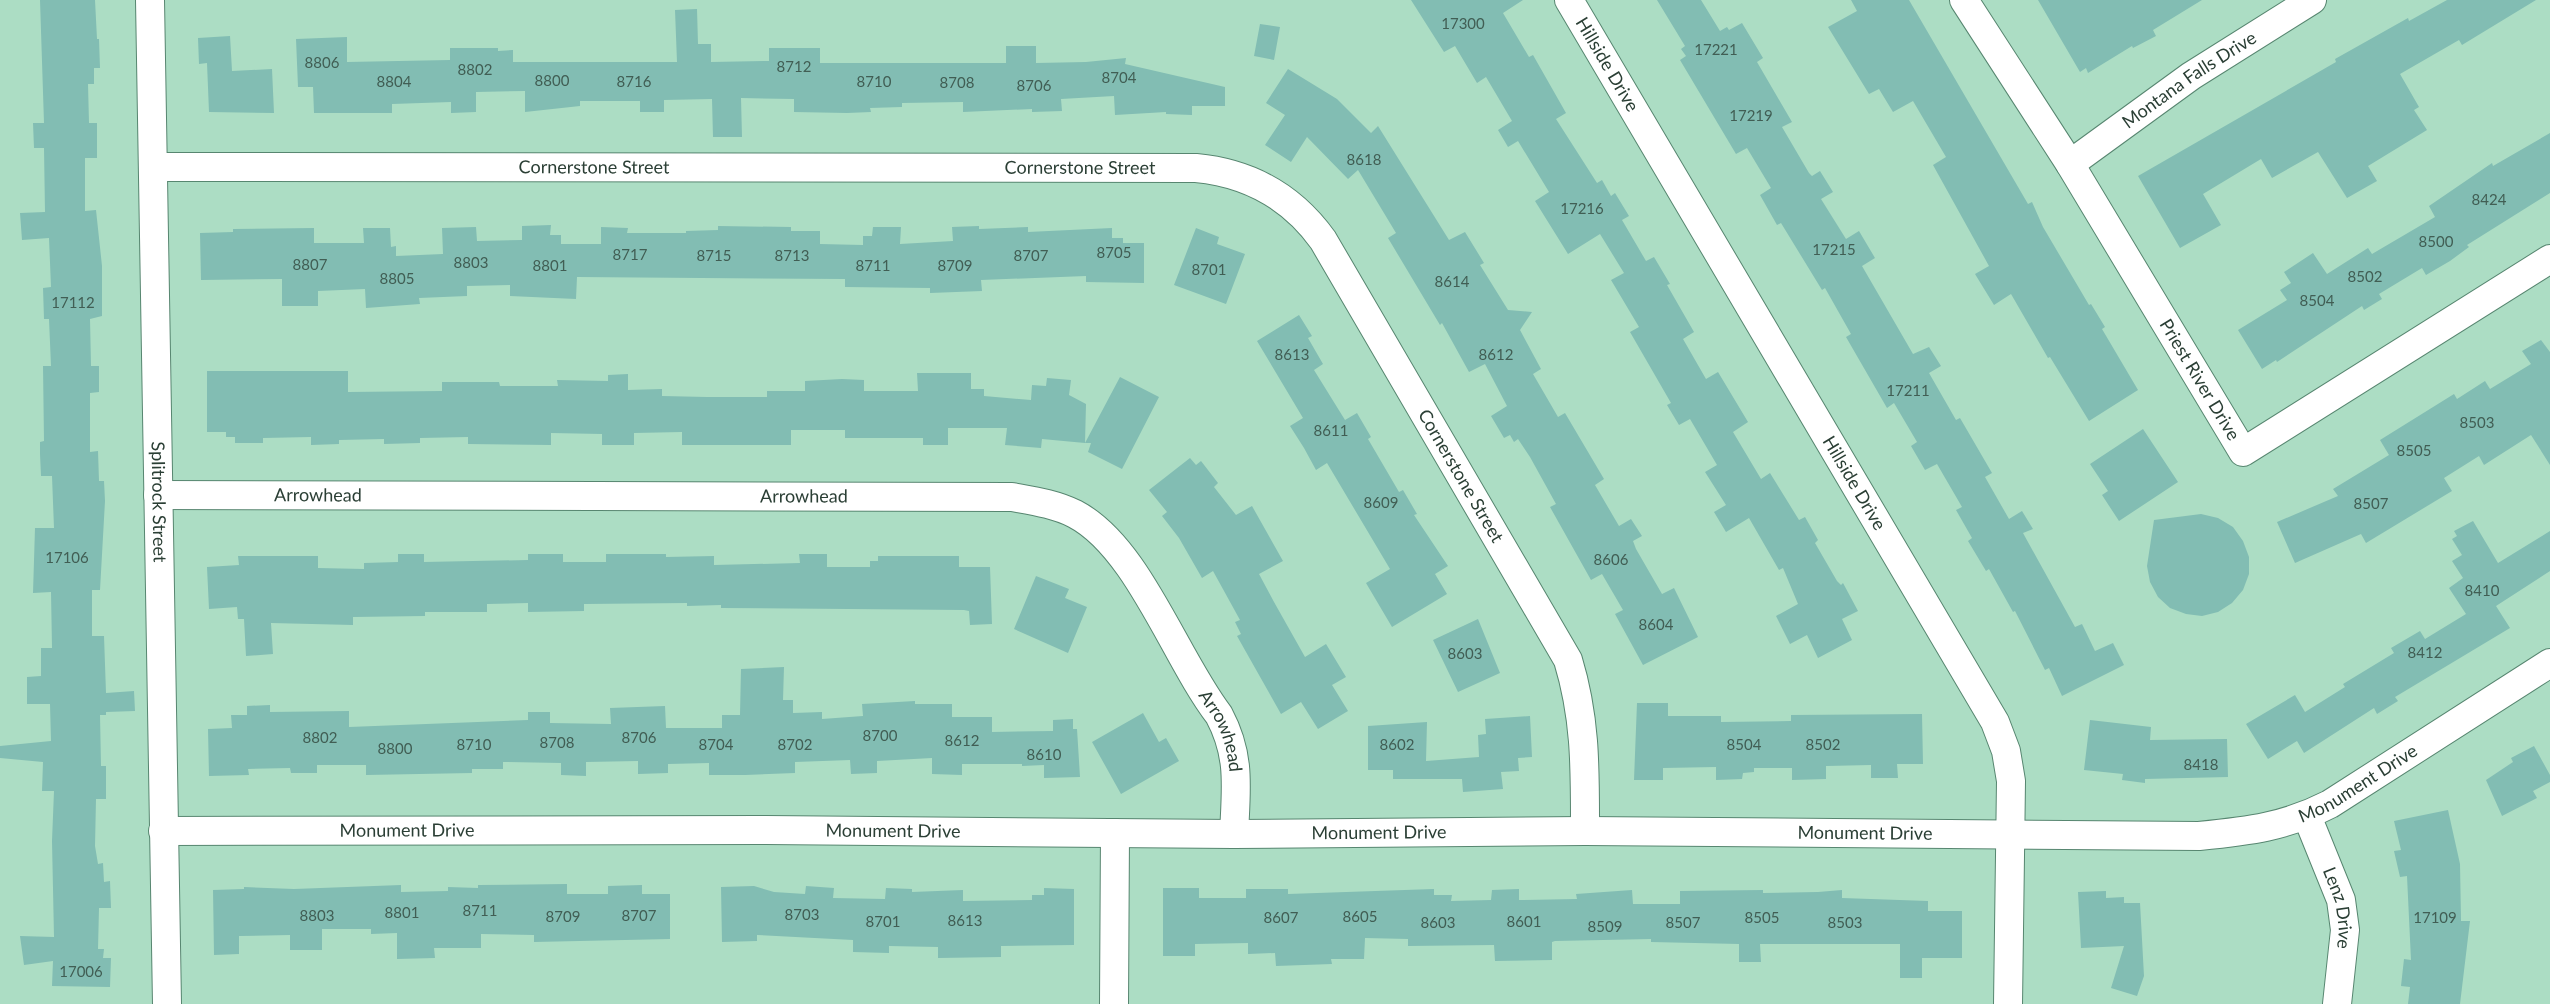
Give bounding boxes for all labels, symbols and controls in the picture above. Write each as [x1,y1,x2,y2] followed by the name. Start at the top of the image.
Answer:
[1572,13,1644,115] street label: Hillside Drive
[1441,14,1485,32] house number: 17300
[2117,26,2260,132] street label: Montana Falls Drive
[1694,40,1738,58] house number: 17221
[305,53,340,71] house number: 8806
[777,57,811,75] house number: 8712
[458,60,492,78] house number: 8802
[1102,68,1137,86] house number: 8704
[535,71,570,89] house number: 8800
[377,72,412,90] house number: 8804
[617,72,652,90] house number: 8716
[857,72,892,90] house number: 8710
[940,73,974,91] house number: 8708
[1017,76,1052,94] house number: 8706
[1729,106,1773,124] house number: 17219
[1347,150,1381,168] house number: 8618
[519,155,670,177] street label: Cornerstone Street
[1005,156,1156,178] street label: Cornerstone Street
[2472,190,2507,208] house number: 8424
[1560,199,1604,217] house number: 17216
[2419,232,2454,250] house number: 8500
[1812,240,1856,258] house number: 17215
[1097,243,1131,261] house number: 8705
[613,245,648,263] house number: 8717
[697,246,731,264] house number: 8715
[775,246,809,264] house number: 8713
[1014,246,1049,264] house number: 8707
[454,253,488,271] house number: 8803
[293,255,328,273] house number: 8807
[533,256,567,274] house number: 8801
[856,256,890,274] house number: 8711
[938,256,972,274] house number: 8709
[1192,260,1226,278] house number: 8701
[2348,267,2382,285] house number: 8502
[380,269,414,287] house number: 8805
[1435,272,1470,290] house number: 8614
[2300,291,2335,309] house number: 8504
[51,293,95,311] house number: 17112
[2156,315,2245,444] street label: Priest River Drive
[1275,345,1309,363] house number: 8613
[1479,345,1513,363] house number: 8612
[1886,381,1930,399] house number: 17211
[1414,405,1509,547] street label: Cornerstone Street
[2460,413,2494,431] house number: 8503
[1314,421,1348,439] house number: 8611
[1819,432,1891,534] street label: Hillside Drive
[147,441,172,563] street label: Splitrock Street
[2397,441,2431,459] house number: 8505
[274,483,362,505] street label: Arrowhead
[760,484,848,507] street label: Arrowhead
[1364,493,1398,511] house number: 8609
[2354,494,2389,512] house number: 8507
[45,548,89,566] house number: 17106
[1594,550,1629,568] house number: 8606
[2465,581,2500,599] house number: 8410
[1639,615,1674,633] house number: 8604
[2408,643,2442,661] house number: 8412
[1448,644,1482,662] house number: 8603
[1195,685,1247,773] street label: Arrowhead
[863,726,898,744] house number: 8700
[303,728,337,746] house number: 8802
[622,728,657,746] house number: 8706
[945,731,979,749] house number: 8612
[540,733,574,751] house number: 8708
[457,735,492,753] house number: 8710
[699,735,734,753] house number: 8704
[778,735,812,753] house number: 8702
[1380,735,1414,753] house number: 8602
[1727,735,1762,753] house number: 8504
[1806,735,1840,753] house number: 8502
[378,739,413,757] house number: 8800
[2295,739,2421,827] street label: Monument Drive
[1027,745,1062,763] house number: 8610
[2184,755,2218,773] house number: 8418
[339,818,475,841] street label: Monument Drive
[825,819,961,842] street label: Monument Drive
[1311,820,1447,843] street label: Monument Drive
[1797,821,1933,844] street label: Monument Drive
[2319,863,2357,950] street label: Lenz Drive
[463,901,497,919] house number: 8711
[385,903,419,921] house number: 8801
[785,905,819,923] house number: 8703
[300,906,334,924] house number: 8803
[622,906,657,924] house number: 8707
[546,907,580,925] house number: 8709
[1343,907,1377,925] house number: 8605
[1264,908,1299,926] house number: 8607
[1745,908,1779,926] house number: 8505
[2413,908,2457,926] house number: 17109
[948,911,982,929] house number: 8613
[866,912,900,930] house number: 8701
[1507,912,1541,930] house number: 8601
[1421,913,1455,931] house number: 8603
[1666,913,1701,931] house number: 8507
[1828,913,1862,931] house number: 8503
[1588,917,1622,935] house number: 8509
[59,962,103,980] house number: 17006

